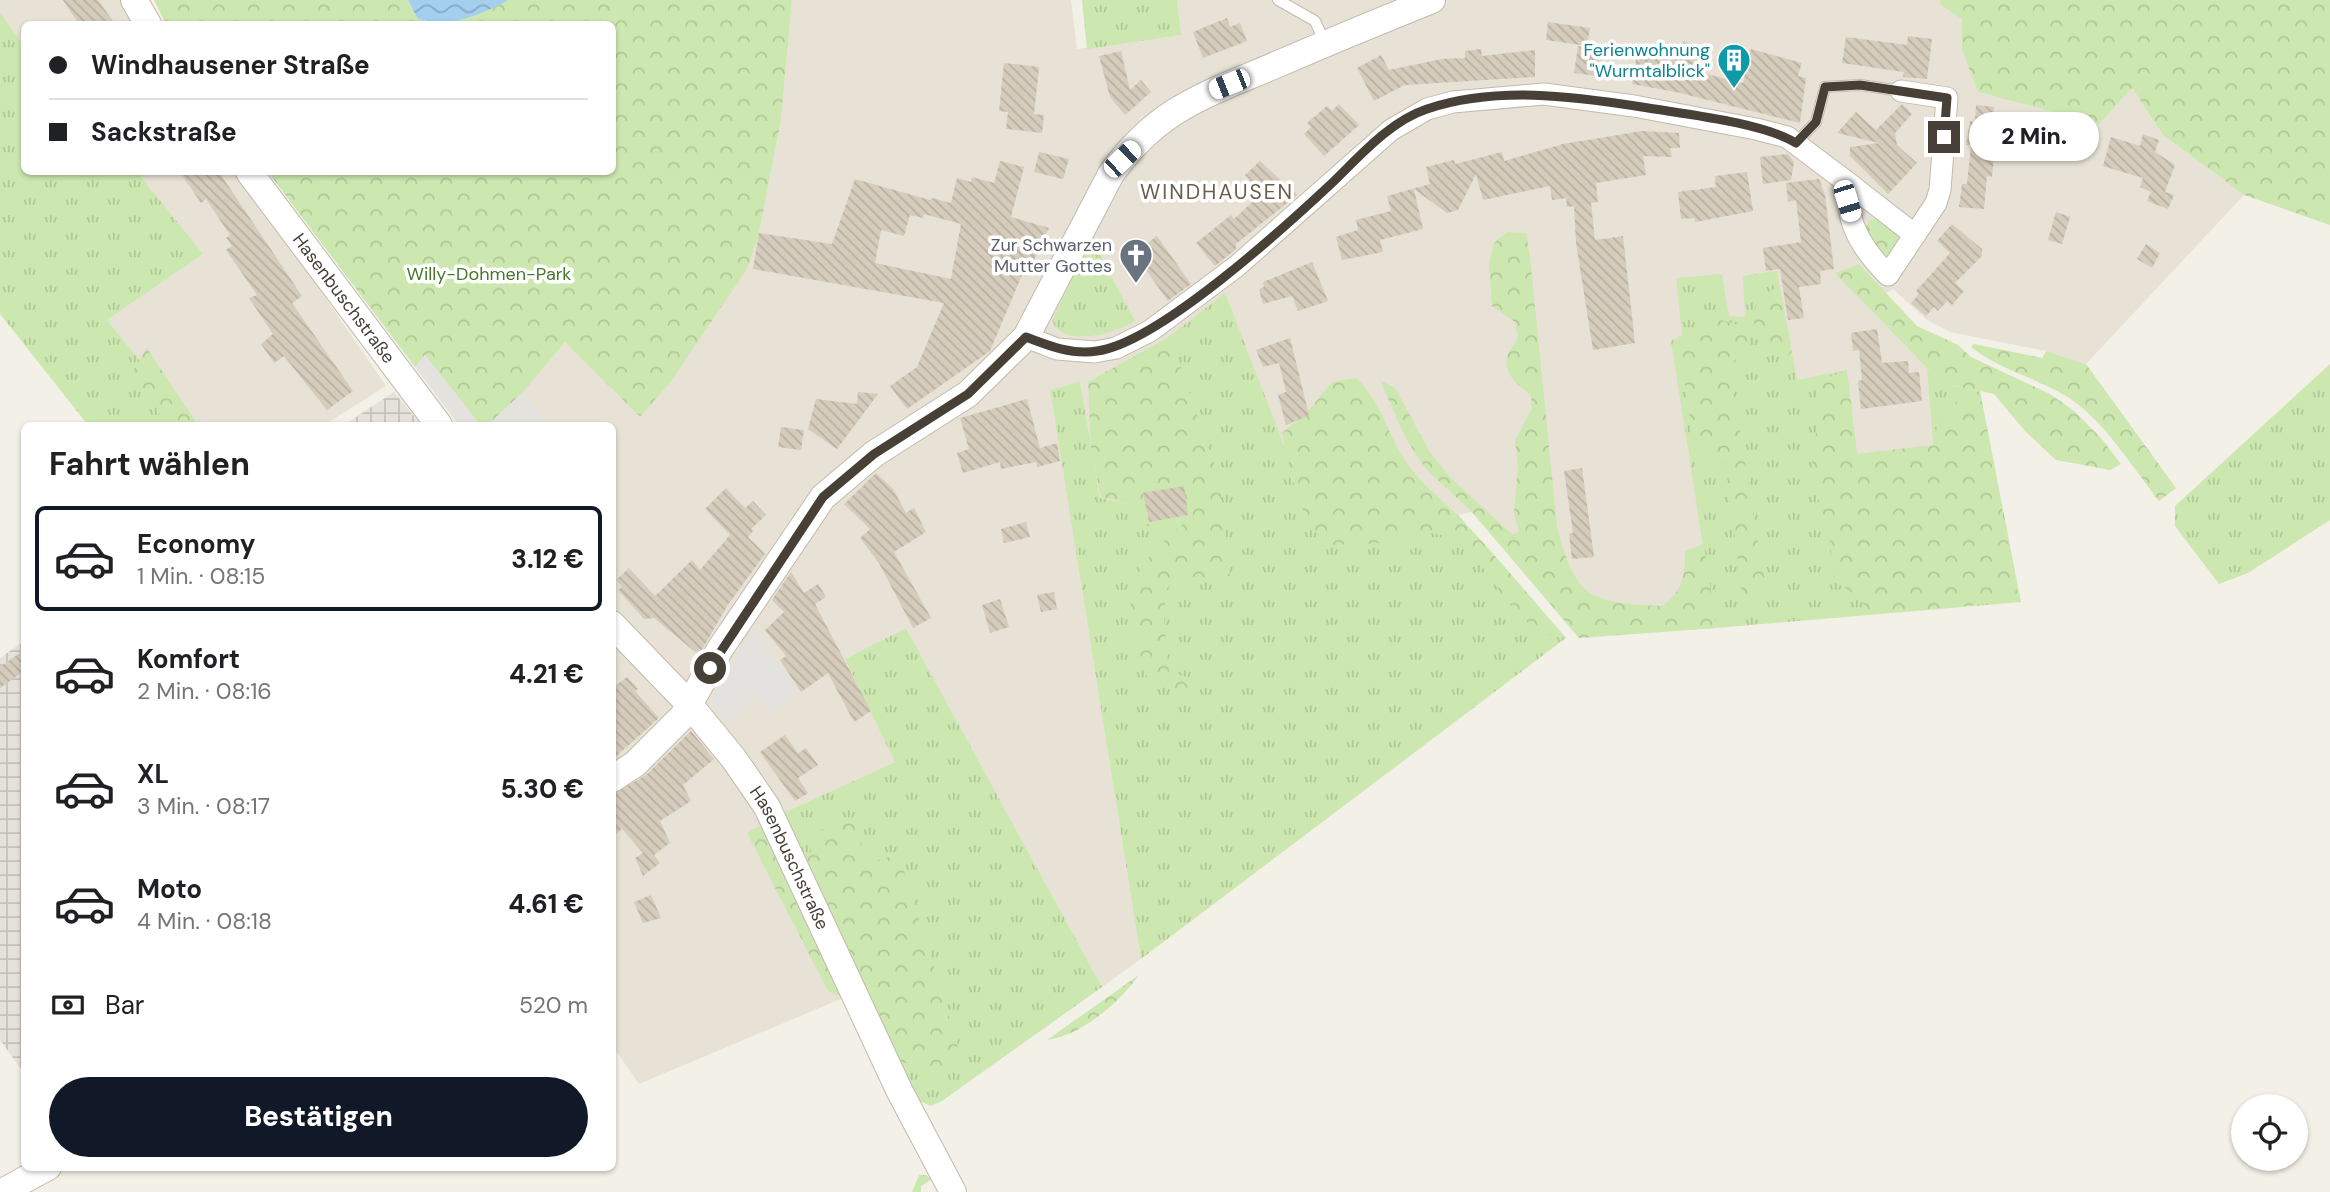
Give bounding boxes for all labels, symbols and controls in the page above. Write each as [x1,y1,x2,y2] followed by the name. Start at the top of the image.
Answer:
[1584,38,1710,83] place label: Ferienwohnung "Wurmtalblick"
[1715,41,1753,90] building icon: Ferienwohnung "Wurmtalblick"
[91,48,370,82] text: Windhausener Straße
[1206,66,1253,102] car
[1968,113,2098,162] callout: 2 Min.
[91,115,237,149] text: Sackstraße
[1928,121,1960,153] route end
[2001,121,2067,151] text: 2 Min.
[1100,137,1145,181] car
[1140,178,1294,206] district label: WINDHAUSEN
[1831,178,1864,224] car
[287,228,401,368] street label: Hasenbuschstraße
[991,233,1112,278] place label: Zur Schwarzen Mutter Gottes
[1117,236,1155,285] church icon: Zur Schwarzen Mutter Gottes
[407,262,571,286] park label: Willy-Dohmen-Park
[49,443,250,485] text: Fahrt wählen
[53,527,116,590] icon: car
[137,527,255,561] text: Economy
[511,542,584,576] text: 3.12 €
[137,561,265,591] text: 1 Min. · 08:15
[53,642,116,705] icon: car
[137,642,240,676] text: Komfort
[694,652,726,684] route start
[509,657,584,691] text: 4.21 €
[137,676,272,706] text: 2 Min. · 08:16
[53,757,116,820] icon: car
[137,757,169,791] text: XL
[500,772,584,806] text: 5.30 €
[744,781,835,934] street label: Hasenbuschstraße
[137,791,270,821] text: 3 Min. · 08:17
[53,872,116,935] icon: car
[137,872,202,906] text: Moto
[508,887,584,921] text: 4.61 €
[137,906,272,936] text: 4 Min. · 08:18
[49,986,87,1024] icon: cash
[105,988,144,1022] text: Bar
[519,990,588,1020] text: 520 m
[49,1077,588,1157] button: Bestätigen
[2231,1094,2308,1171] map controls
[2231,1094,2308,1171] button: locate

